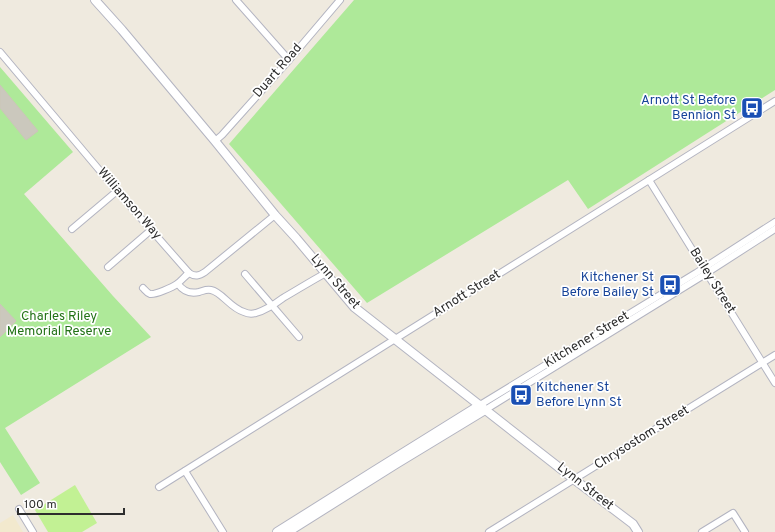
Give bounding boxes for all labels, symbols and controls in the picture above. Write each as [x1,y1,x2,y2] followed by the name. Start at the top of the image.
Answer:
[250,41,306,101] street label: Duart Road
[641,93,736,124] place label: Arnott St Before Bennion St
[739,95,765,121] bus stop icon: Arnott St Before Bennion St
[93,165,165,243] street label: Williamson Way
[685,245,739,317] street label: Bailey Street
[307,251,363,313] street label: Lynn Street
[430,267,504,321] street label: Arnott Street
[561,270,654,301] place label: Kitchener St Before Bailey St
[657,272,683,298] bus stop icon: Kitchener St Before Bailey St
[542,308,632,372] street label: Kitchener Street
[7,309,111,340] park label: Charles Riley Memorial Reserve
[536,380,622,411] place label: Kitchener St Before Lynn St
[508,382,534,408] bus stop icon: Kitchener St Before Lynn St
[592,402,692,474] street label: Chrysostom Street
[554,460,617,514] street label: Lynn Street
[18,490,124,516] scale bar
[24,497,57,513] text: 100 m

